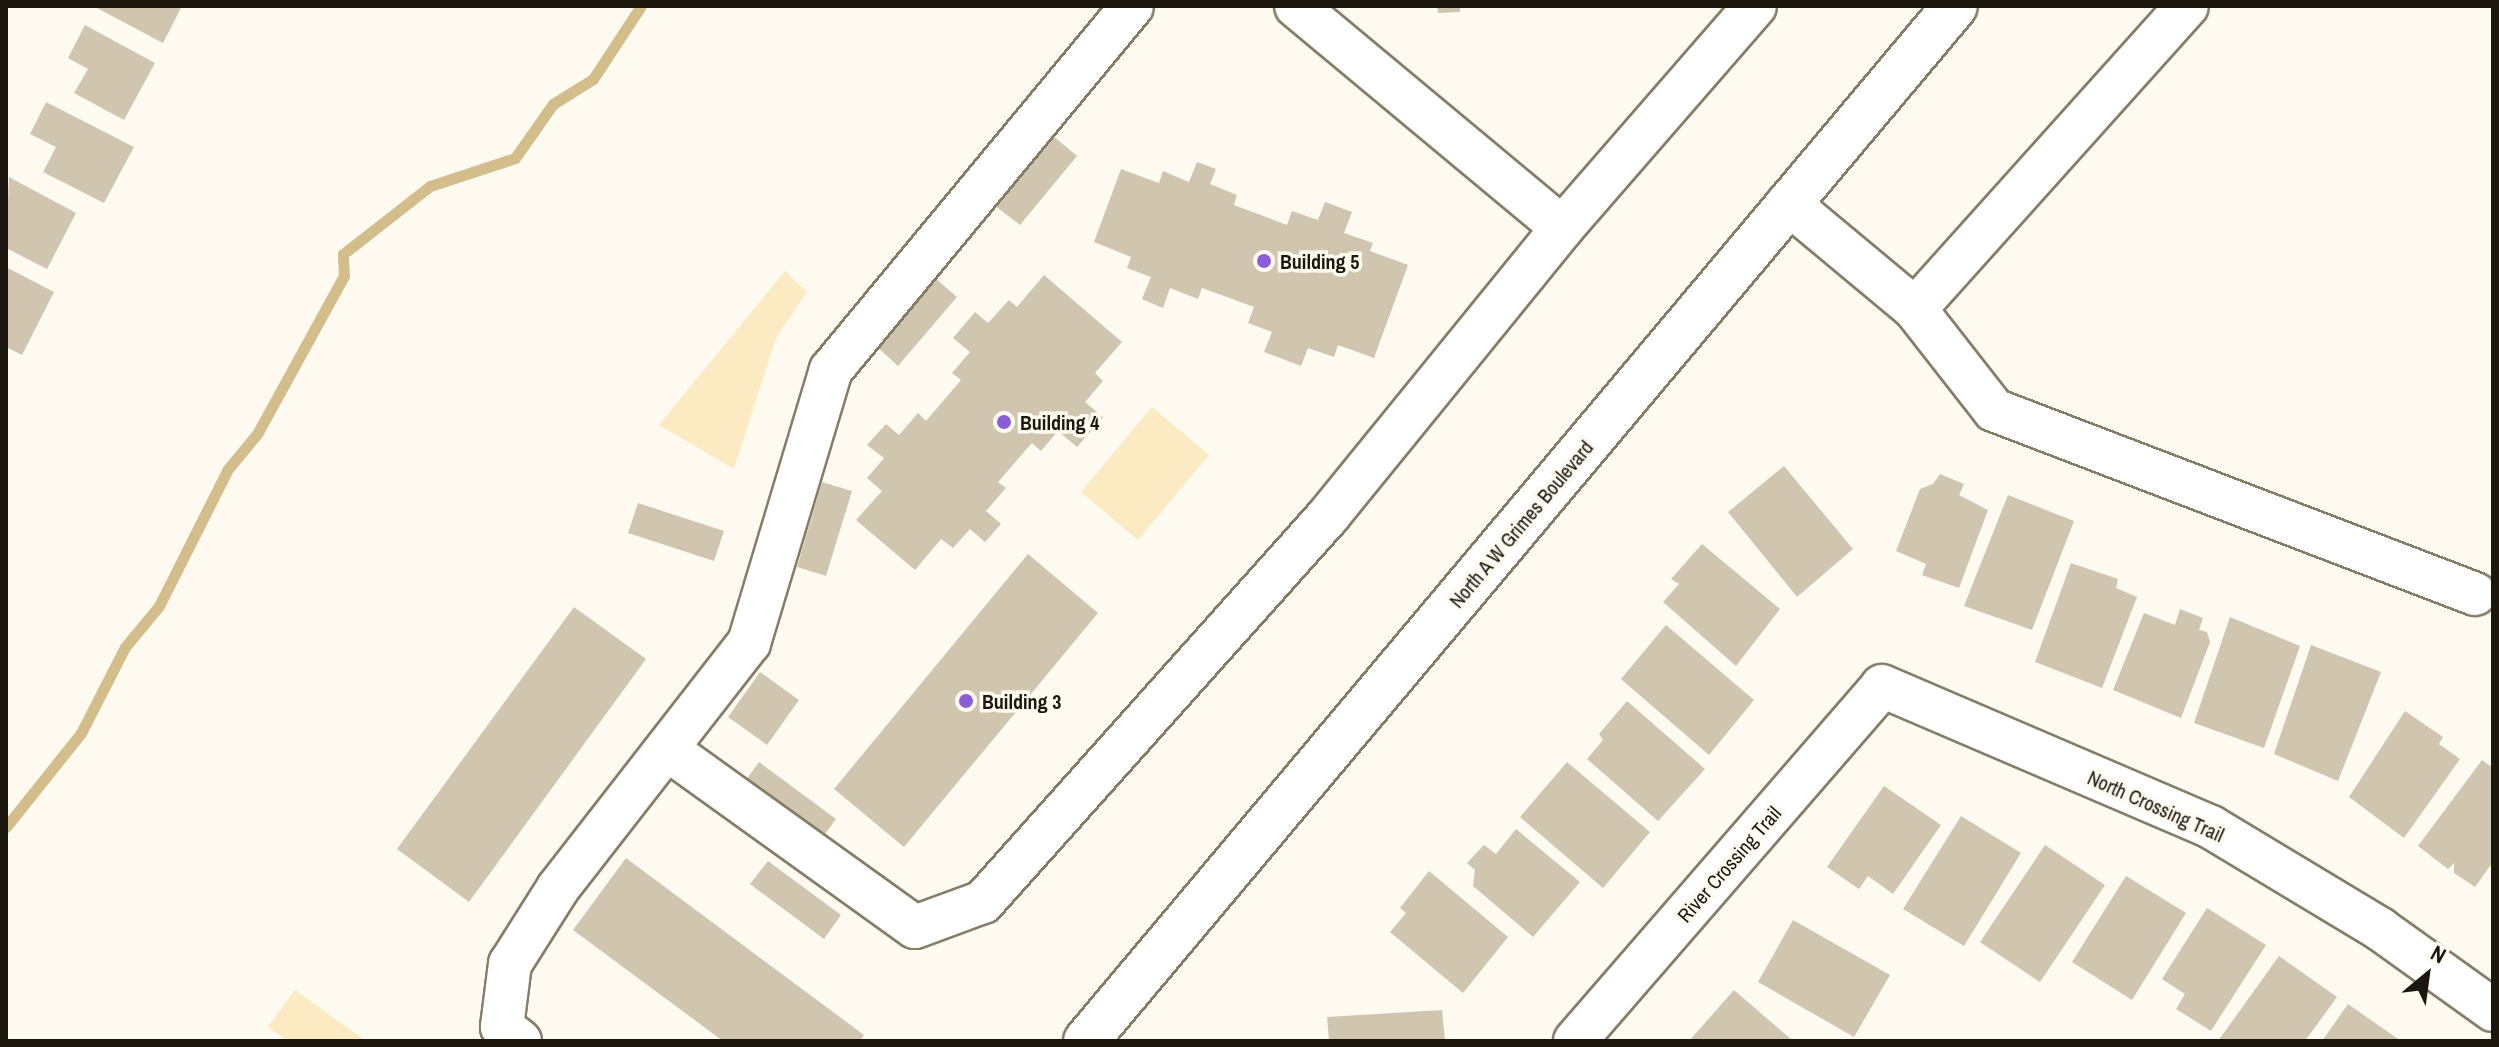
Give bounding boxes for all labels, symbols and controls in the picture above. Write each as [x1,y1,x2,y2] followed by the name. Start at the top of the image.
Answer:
[1280,249,1359,273] place label: Building 5
[1255,252,1273,270] marker: Building 5
[1020,410,1099,434] place label: Building 4
[995,413,1013,431] marker: Building 4
[1444,435,1598,613] street label: North A W Grimes Boulevard
[982,689,1061,713] place label: Building 3
[957,692,975,710] marker: Building 3
[2084,765,2228,847] street label: North Crossing Trail
[1672,801,1786,927] street label: River Crossing Trail
[2387,935,2467,1015] north arrow
[2426,938,2452,970] text: N

